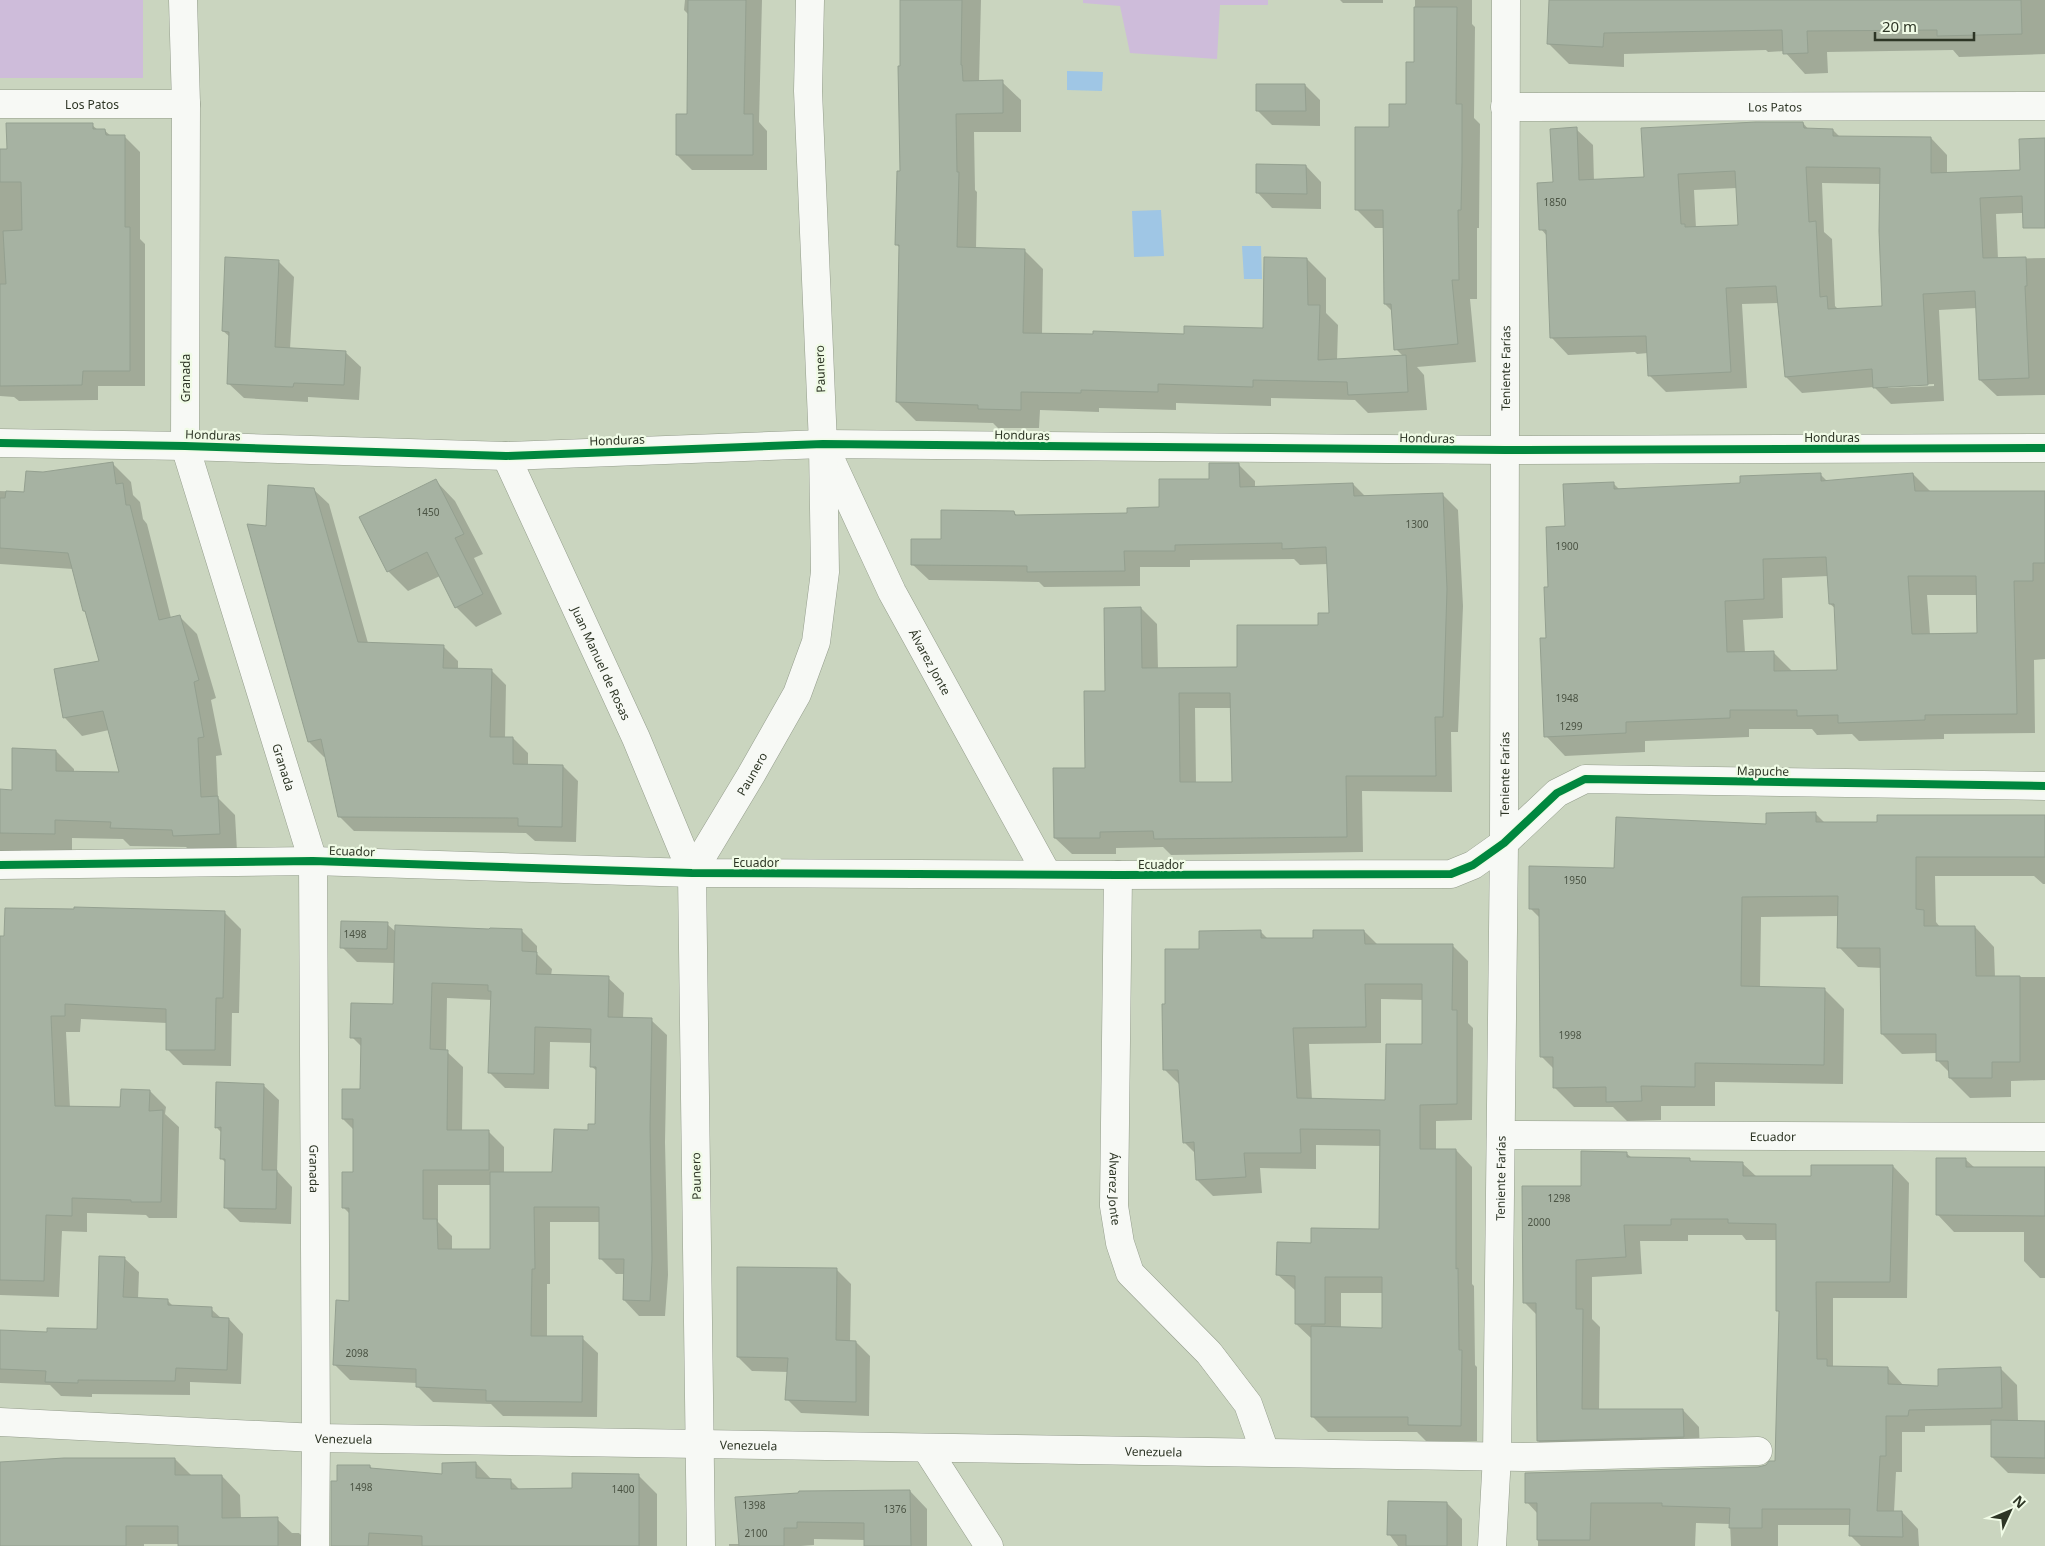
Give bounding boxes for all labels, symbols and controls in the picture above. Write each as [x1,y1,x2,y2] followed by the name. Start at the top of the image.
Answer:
[1875,10,1974,42] scale bar
[1882,16,1917,36] text: 20 m
[65,96,119,113] street label: Los Patos
[1748,98,1802,115] street label: Los Patos
[1544,195,1567,209] house number: 1850
[1497,325,1514,411] street label: Teniente Farías
[811,345,829,393] street label: Paunero
[177,354,194,402] street label: Granada
[185,426,241,444] street label: Honduras
[994,426,1050,444] street label: Honduras
[1399,429,1455,447] street label: Honduras
[1804,429,1860,446] street label: Honduras
[589,431,645,449] street label: Honduras
[417,505,440,519] house number: 1450
[1406,517,1429,531] house number: 1300
[1556,539,1579,553] house number: 1900
[567,602,635,723] street label: Juan Manuel de Rosas
[905,626,955,698] street label: Álvarez Jonte
[1556,691,1579,705] house number: 1948
[1560,719,1583,733] house number: 1299
[1496,731,1513,817] street label: Teniente Farías
[269,741,299,793] street label: Granada
[732,749,771,798] street label: Paunero
[1737,762,1790,780] street label: Mapuche
[329,842,375,860] street label: Ecuador
[733,854,779,871] street label: Ecuador
[1138,856,1184,873] street label: Ecuador
[1564,873,1587,887] house number: 1950
[344,927,367,941] house number: 1498
[1559,1028,1582,1042] house number: 1998
[1750,1127,1796,1145] street label: Ecuador
[1491,1135,1509,1221] street label: Teniente Farías
[306,1144,323,1193] street label: Granada
[687,1152,705,1200] street label: Paunero
[1105,1152,1126,1227] street label: Álvarez Jonte
[1548,1191,1571,1205] house number: 1298
[1528,1215,1551,1229] house number: 2000
[346,1346,369,1360] house number: 2098
[315,1429,372,1447] street label: Venezuela
[720,1436,777,1454] street label: Venezuela
[1125,1442,1182,1460] street label: Venezuela
[350,1480,373,1494] house number: 1498
[612,1482,635,1496] house number: 1400
[1985,1486,2035,1536] north arrow
[2009,1491,2031,1512] text: N
[743,1498,766,1512] house number: 1398
[884,1502,907,1516] house number: 1376
[745,1526,768,1540] house number: 2100

